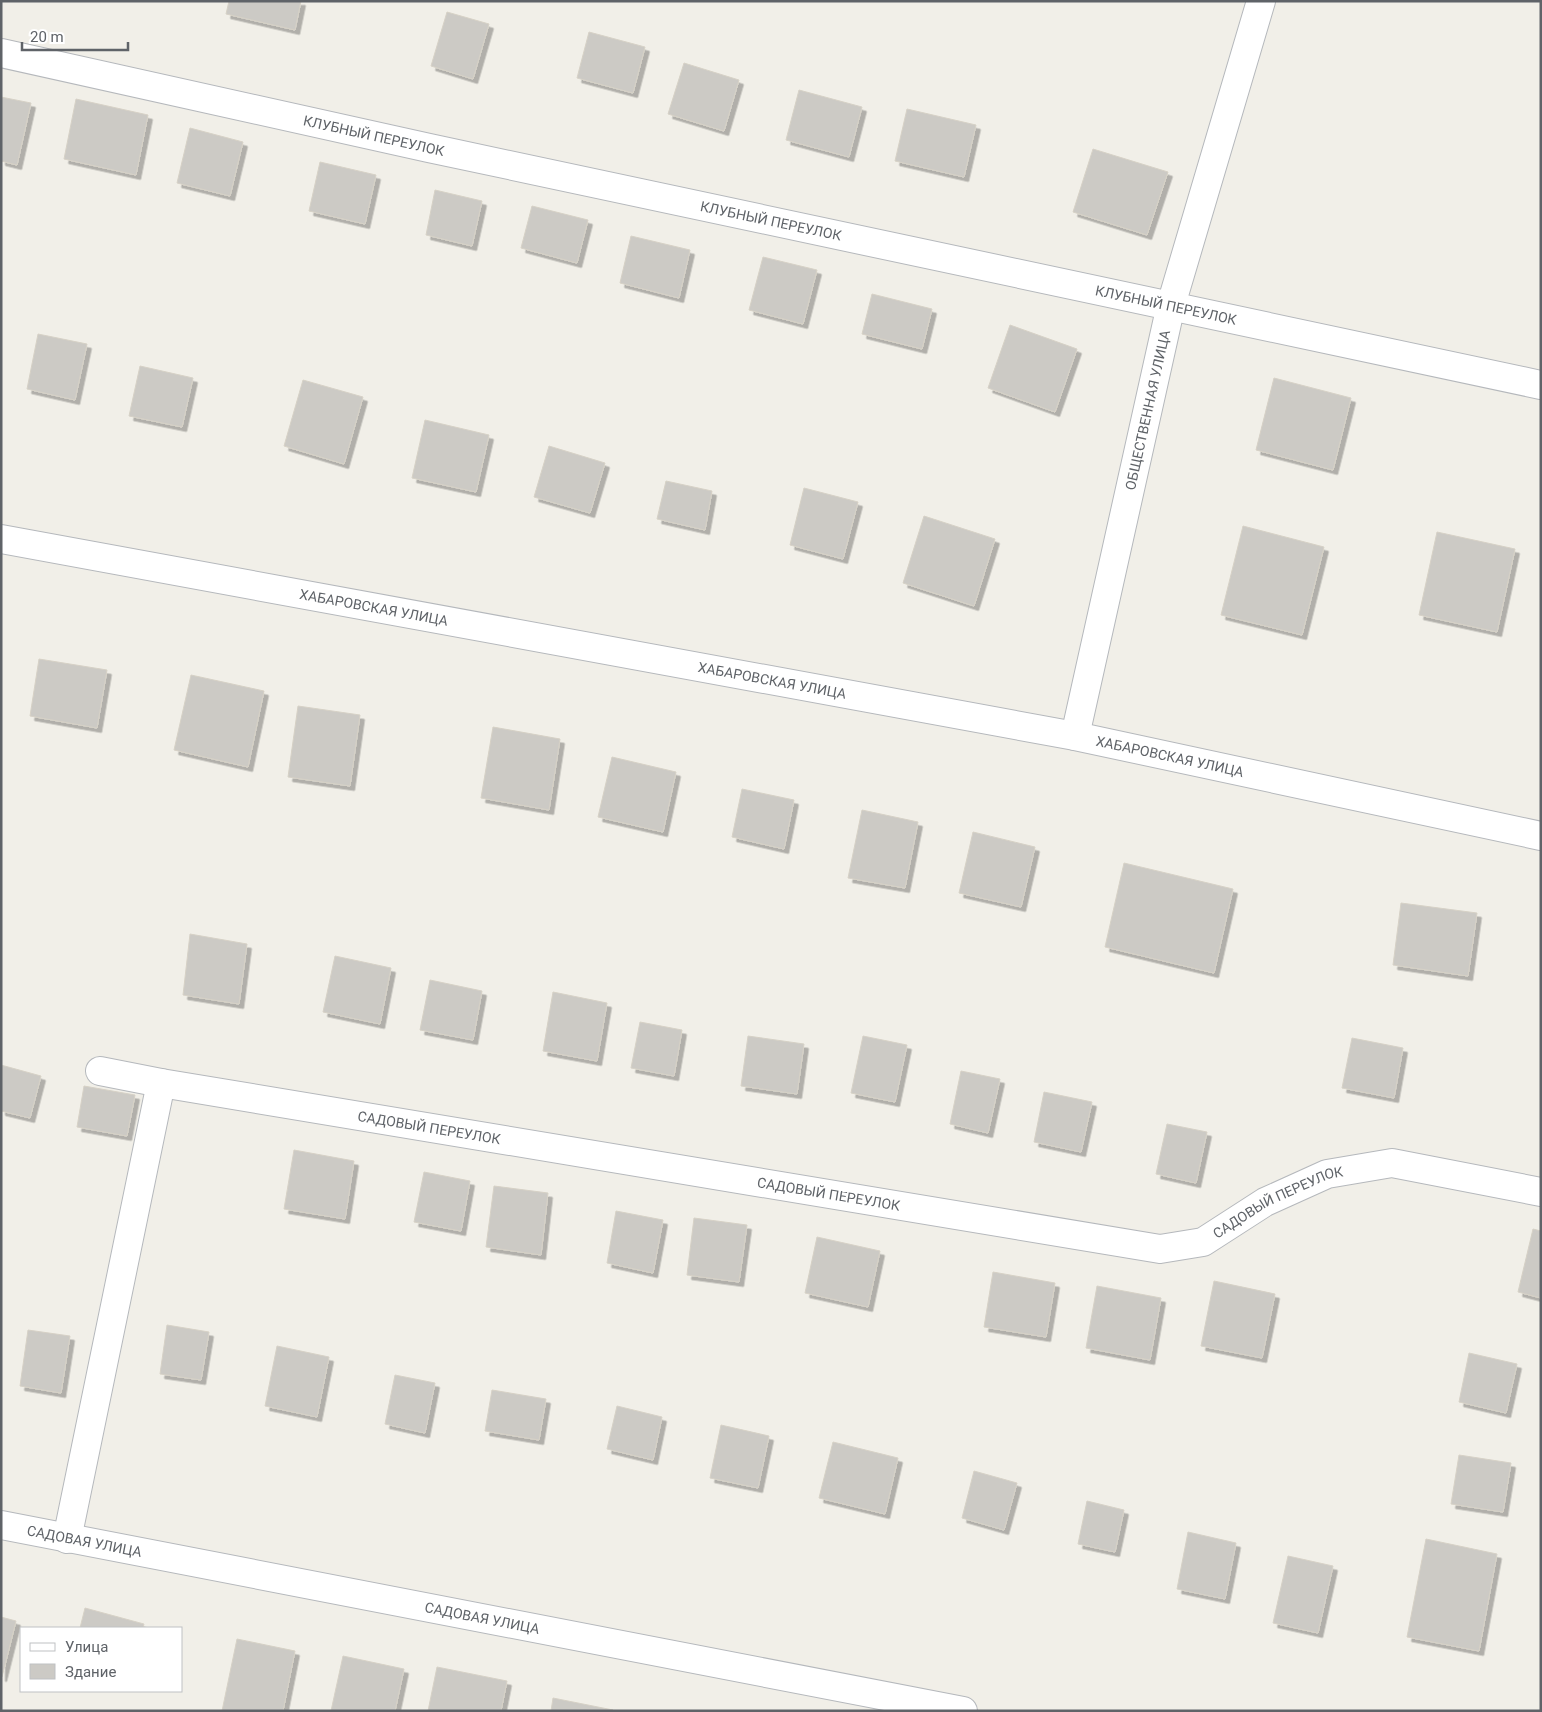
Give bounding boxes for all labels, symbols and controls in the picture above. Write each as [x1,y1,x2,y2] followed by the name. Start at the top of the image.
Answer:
[22,20,129,52] scale bar
[30,28,64,46] text: 20 m
[302,112,446,159] street label: КЛУБНЫЙ ПЕРЕУЛОК
[699,198,843,244] street label: КЛУБНЫЙ ПЕРЕУЛОК
[1094,282,1238,328] street label: КЛУБНЫЙ ПЕРЕУЛОК
[1122,328,1173,492] street label: ОБЩЕСТВЕННАЯ УЛИЦА
[298,586,449,629] street label: ХАБАРОВСКАЯ УЛИЦА
[697,659,848,702] street label: ХАБАРОВСКАЯ УЛИЦА
[1095,733,1245,780] street label: ХАБАРОВСКАЯ УЛИЦА
[357,1108,502,1147] street label: САДОВЫЙ ПЕРЕУЛОК
[1210,1163,1344,1242] street label: САДОВЫЙ ПЕРЕУЛОК
[756,1174,901,1214] street label: САДОВЫЙ ПЕРЕУЛОК
[26,1522,143,1560] street label: САДОВАЯ УЛИЦА
[423,1599,541,1637] street label: САДОВАЯ УЛИЦА
[20,1627,182,1692] legend
[65,1638,108,1656] text: Улица
[65,1663,116,1681] text: Здание

